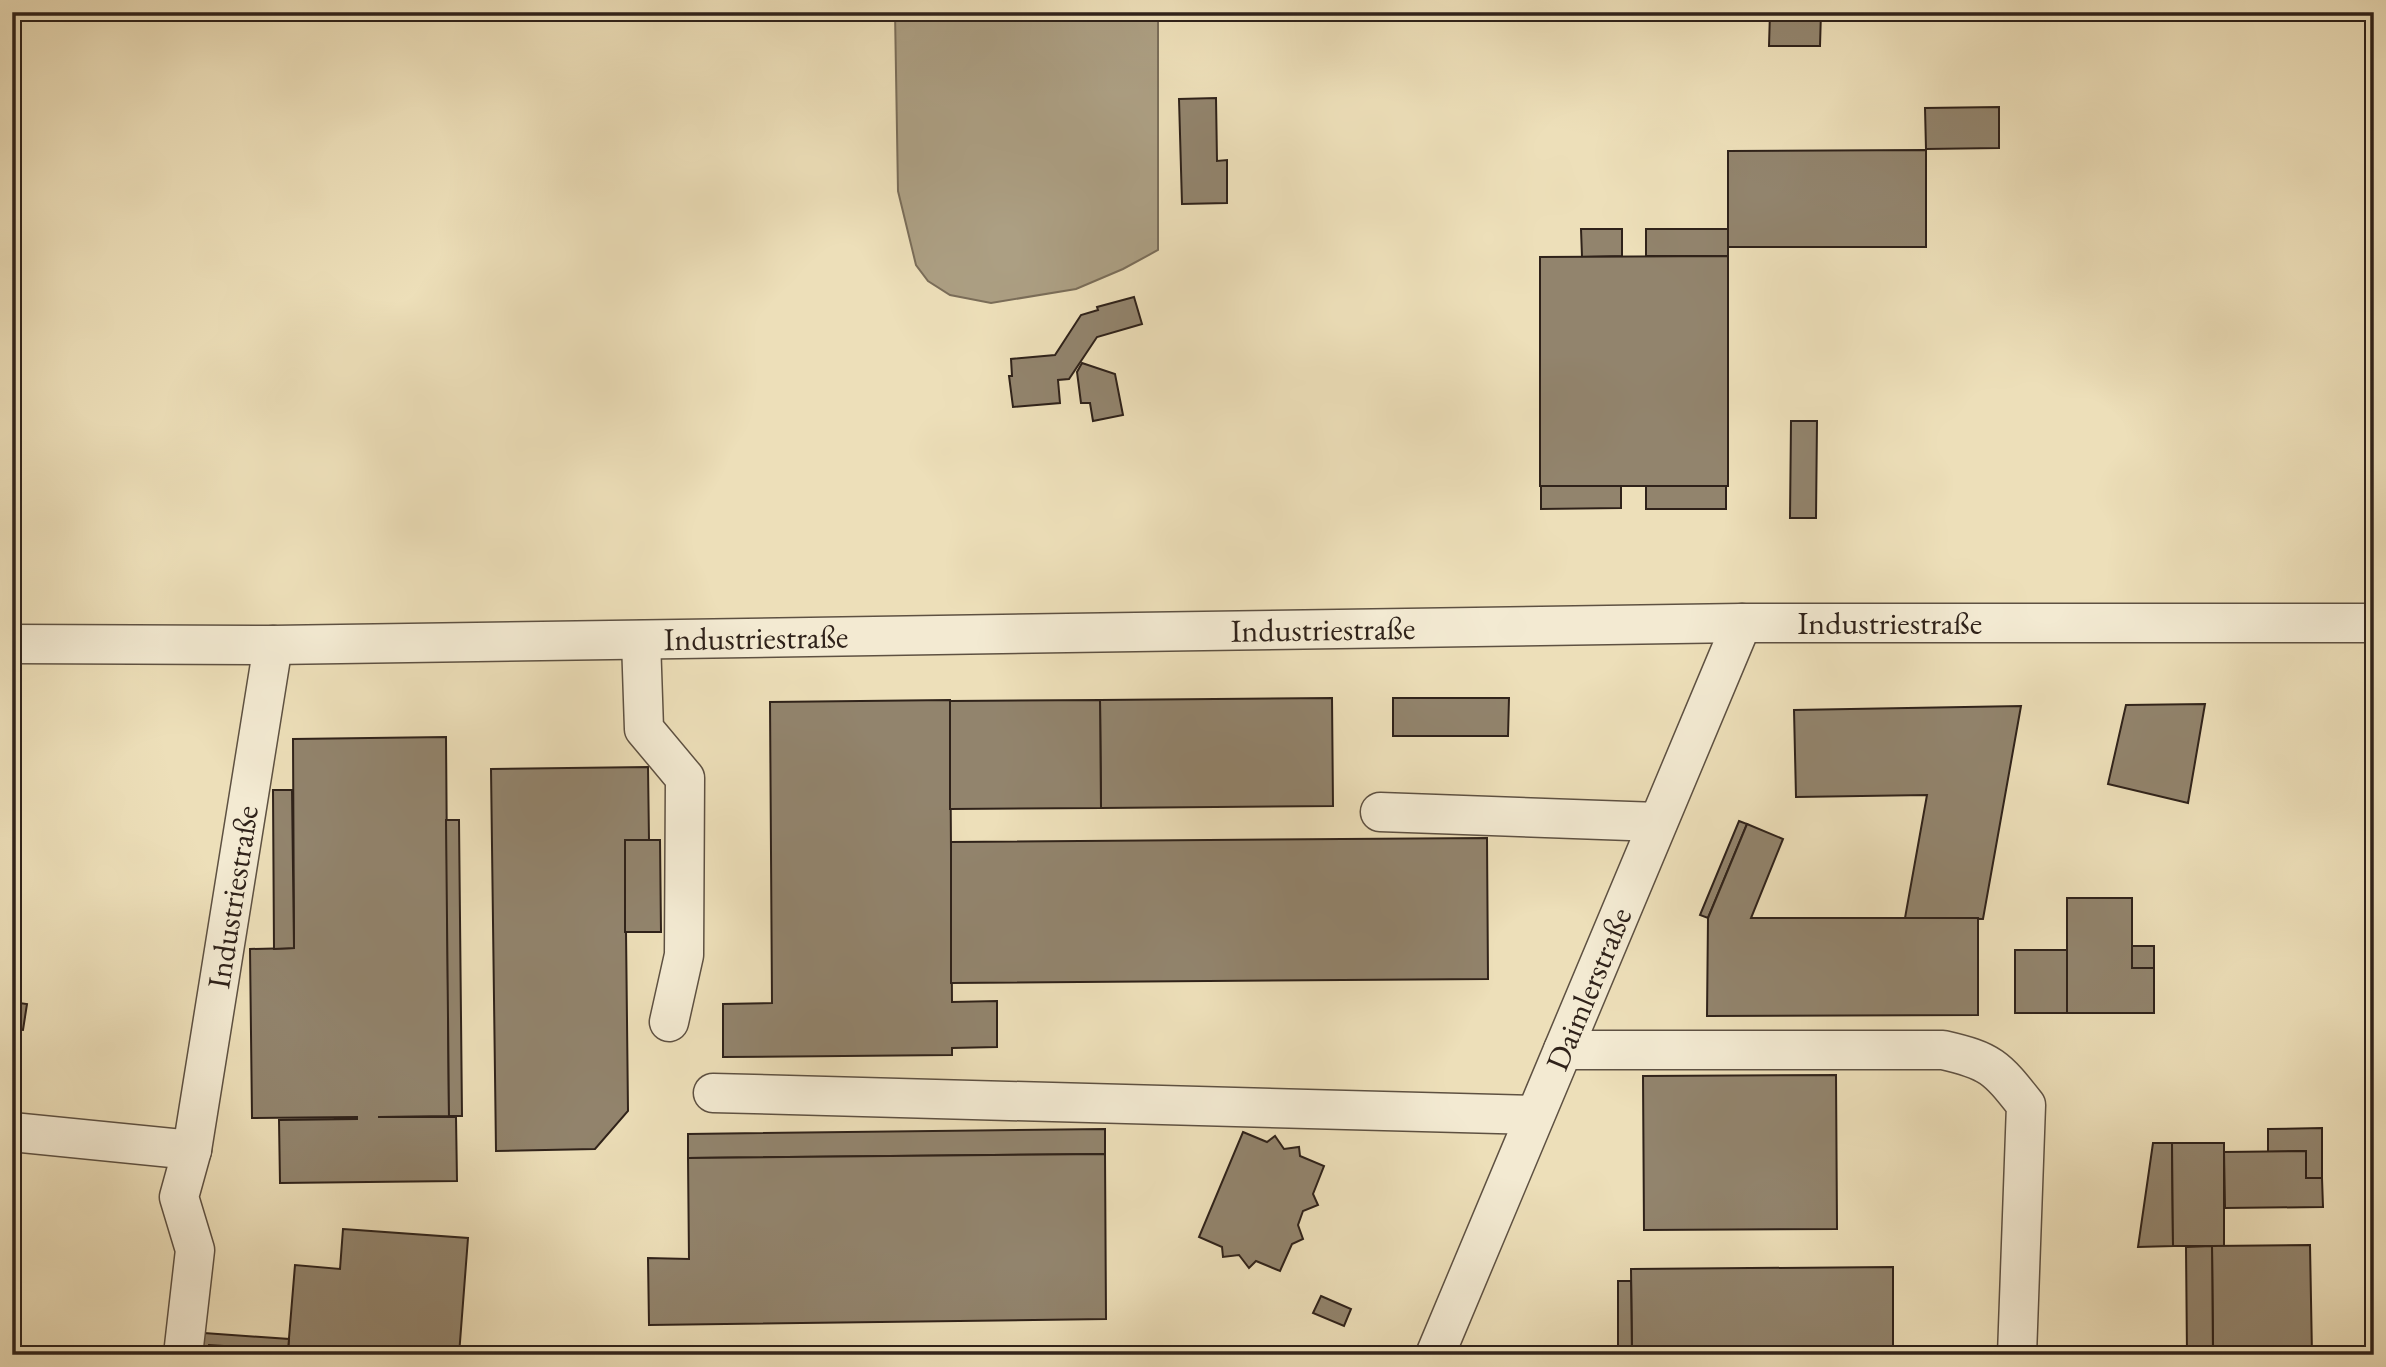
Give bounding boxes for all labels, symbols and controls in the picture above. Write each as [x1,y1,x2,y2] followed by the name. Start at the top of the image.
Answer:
[1797,602,1982,644] street label: Industriestraße
[1230,607,1416,652] street label: Industriestraße
[663,615,849,660] street label: Industriestraße
[197,802,268,992] street label: Industriestraße
[1536,901,1641,1077] street label: Daimlerstraße

